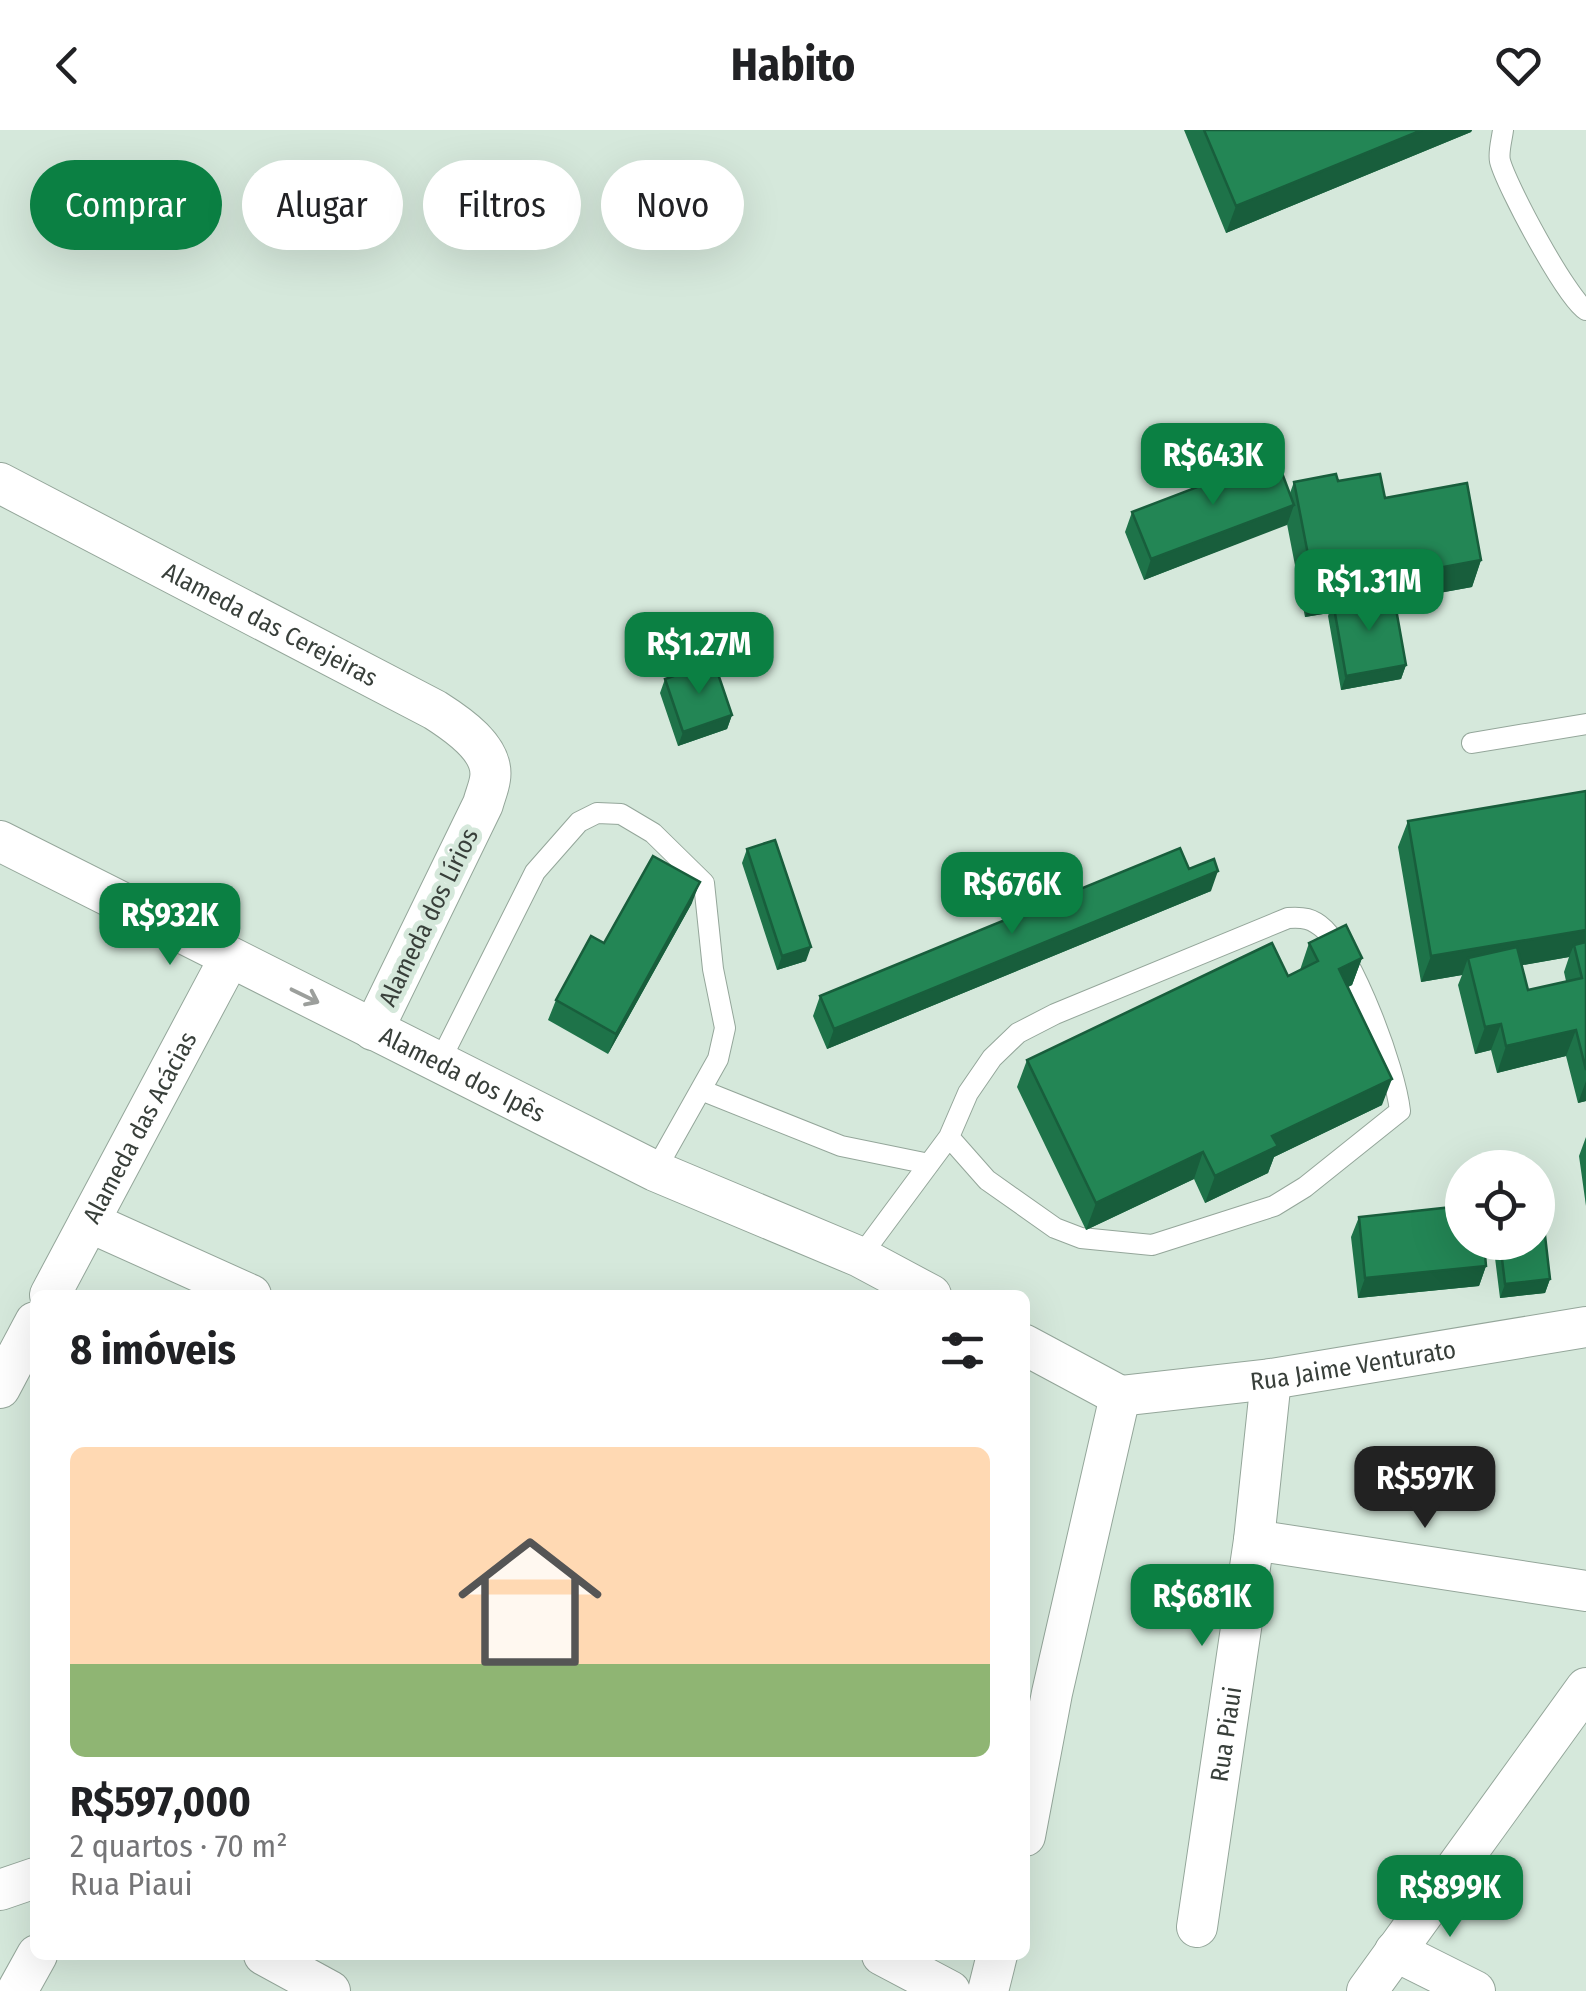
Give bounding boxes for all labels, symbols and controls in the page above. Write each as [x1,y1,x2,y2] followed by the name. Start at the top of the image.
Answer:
[40,38,95,93] icon: back
[731,38,855,92] text: Habito
[1491,38,1546,93] icon: heart
[30,160,222,250] chip: Comprar
[242,160,403,250] chip: Alugar
[423,160,581,250] chip: Filtros
[601,160,744,250] chip: Novo
[1132,423,1294,508] pin: R$643K
[1163,436,1263,474] text: R$643K
[1277,549,1461,634] pin: R$1.31M
[158,557,382,693] street label: Alameda das Cerejeiras
[1317,562,1421,600] text: R$1.31M
[607,612,791,697] pin: R$1.27M
[647,625,751,663] text: R$1.27M
[373,824,485,1011] street label: Alameda dos Lírios
[931,852,1093,937] pin: R$676K
[963,865,1061,903] text: R$676K
[89,883,251,968] pin: R$932K
[121,896,219,934] text: R$932K
[289,988,319,1007] one-way arrow
[375,1021,550,1129] street label: Alameda dos Ipês
[77,1027,203,1229] street label: Alameda das Acácias
[1445,1150,1555,1260] map controls
[1445,1150,1555,1260] button: locate
[935,1323,990,1378] icon: filters
[70,1325,236,1375] text: 8 imóveis
[1249,1335,1458,1397] street label: Rua Jaime Venturato
[1344,1446,1506,1531] pin: R$597K
[1376,1459,1474,1497] text: R$597K
[440,1512,620,1692] icon: home
[1121,1564,1283,1649] pin: R$681K
[1153,1577,1251,1615] text: R$681K
[1205,1685,1248,1784] street label: Rua Piaui
[70,1777,251,1827] text: R$597,000
[70,1827,288,1865] text: 2 quartos · 70 m²
[1369,1855,1531,1940] pin: R$899K
[70,1865,193,1903] text: Rua Piaui
[1399,1868,1501,1906] text: R$899K

